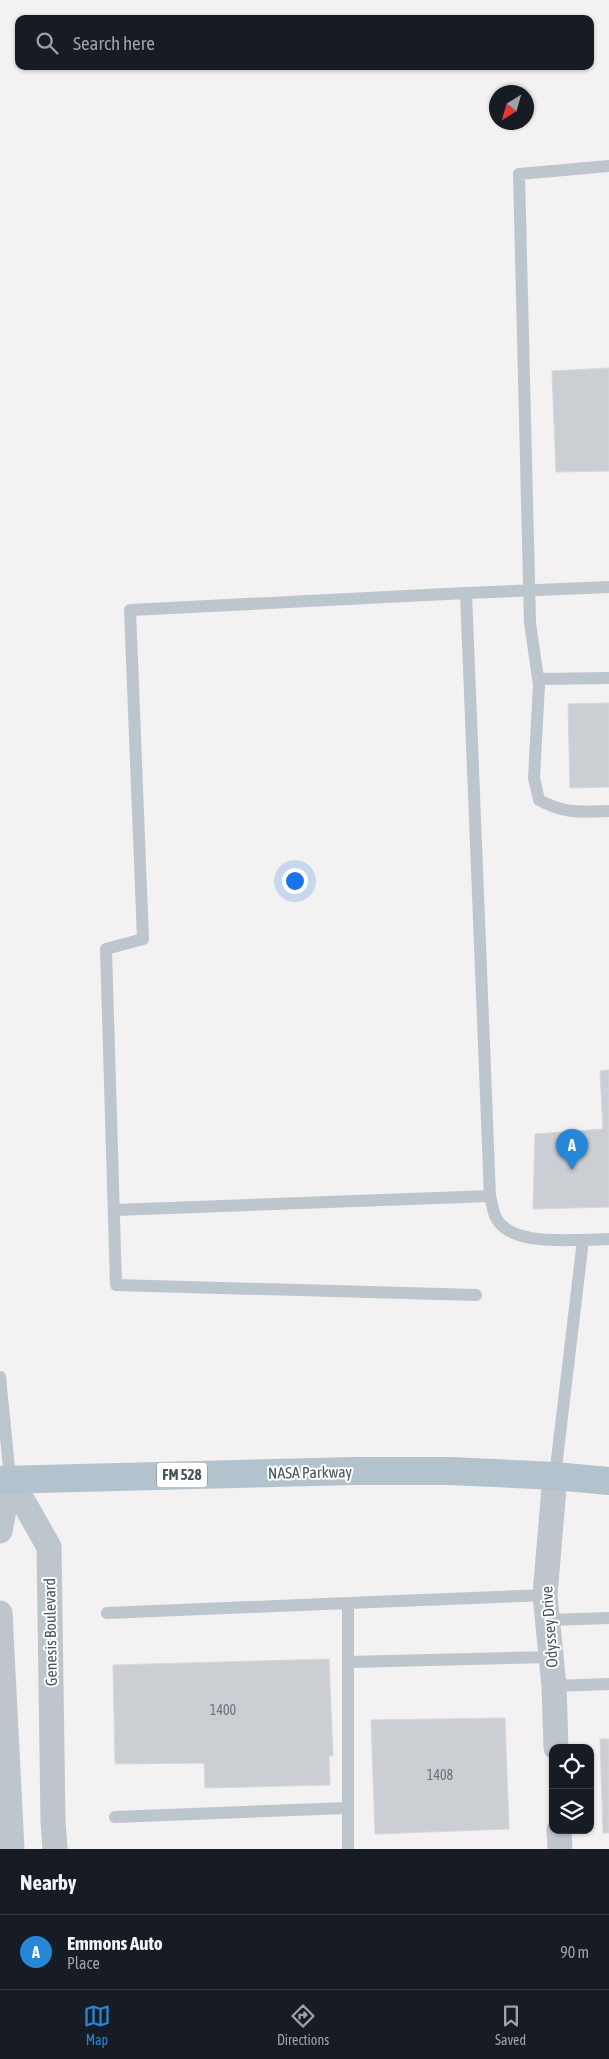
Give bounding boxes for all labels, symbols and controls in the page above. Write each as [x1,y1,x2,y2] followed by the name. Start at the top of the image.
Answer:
[15,15,594,70] search box
[33,29,61,57] icon: search
[73,32,155,54] text: Search here
[489,85,534,130] north arrow
[282,868,308,894] your location
[556,1129,588,1170] pin: A
[157,1462,207,1488] road number: FM 528
[268,1462,353,1483] street label: NASA Parkway
[40,1578,60,1686] street label: Genesis Boulevard
[537,1586,562,1668] street label: Odyssey Drive
[210,1702,237,1718] house number: 1400
[549,1744,594,1834] map controls
[549,1744,594,1789] button: locate
[427,1767,454,1783] house number: 1408
[549,1789,594,1834] button: layers
[20,1870,76,1894] text: Nearby
[67,1932,163,1954] text: Emmons Auto
[32,1943,40,1961] text: A
[560,1943,589,1961] text: 90 m
[67,1954,100,1972] text: Place
[83,2002,111,2048] tab: Map
[277,2002,329,2048] tab: Directions
[495,2002,526,2048] tab: Saved

